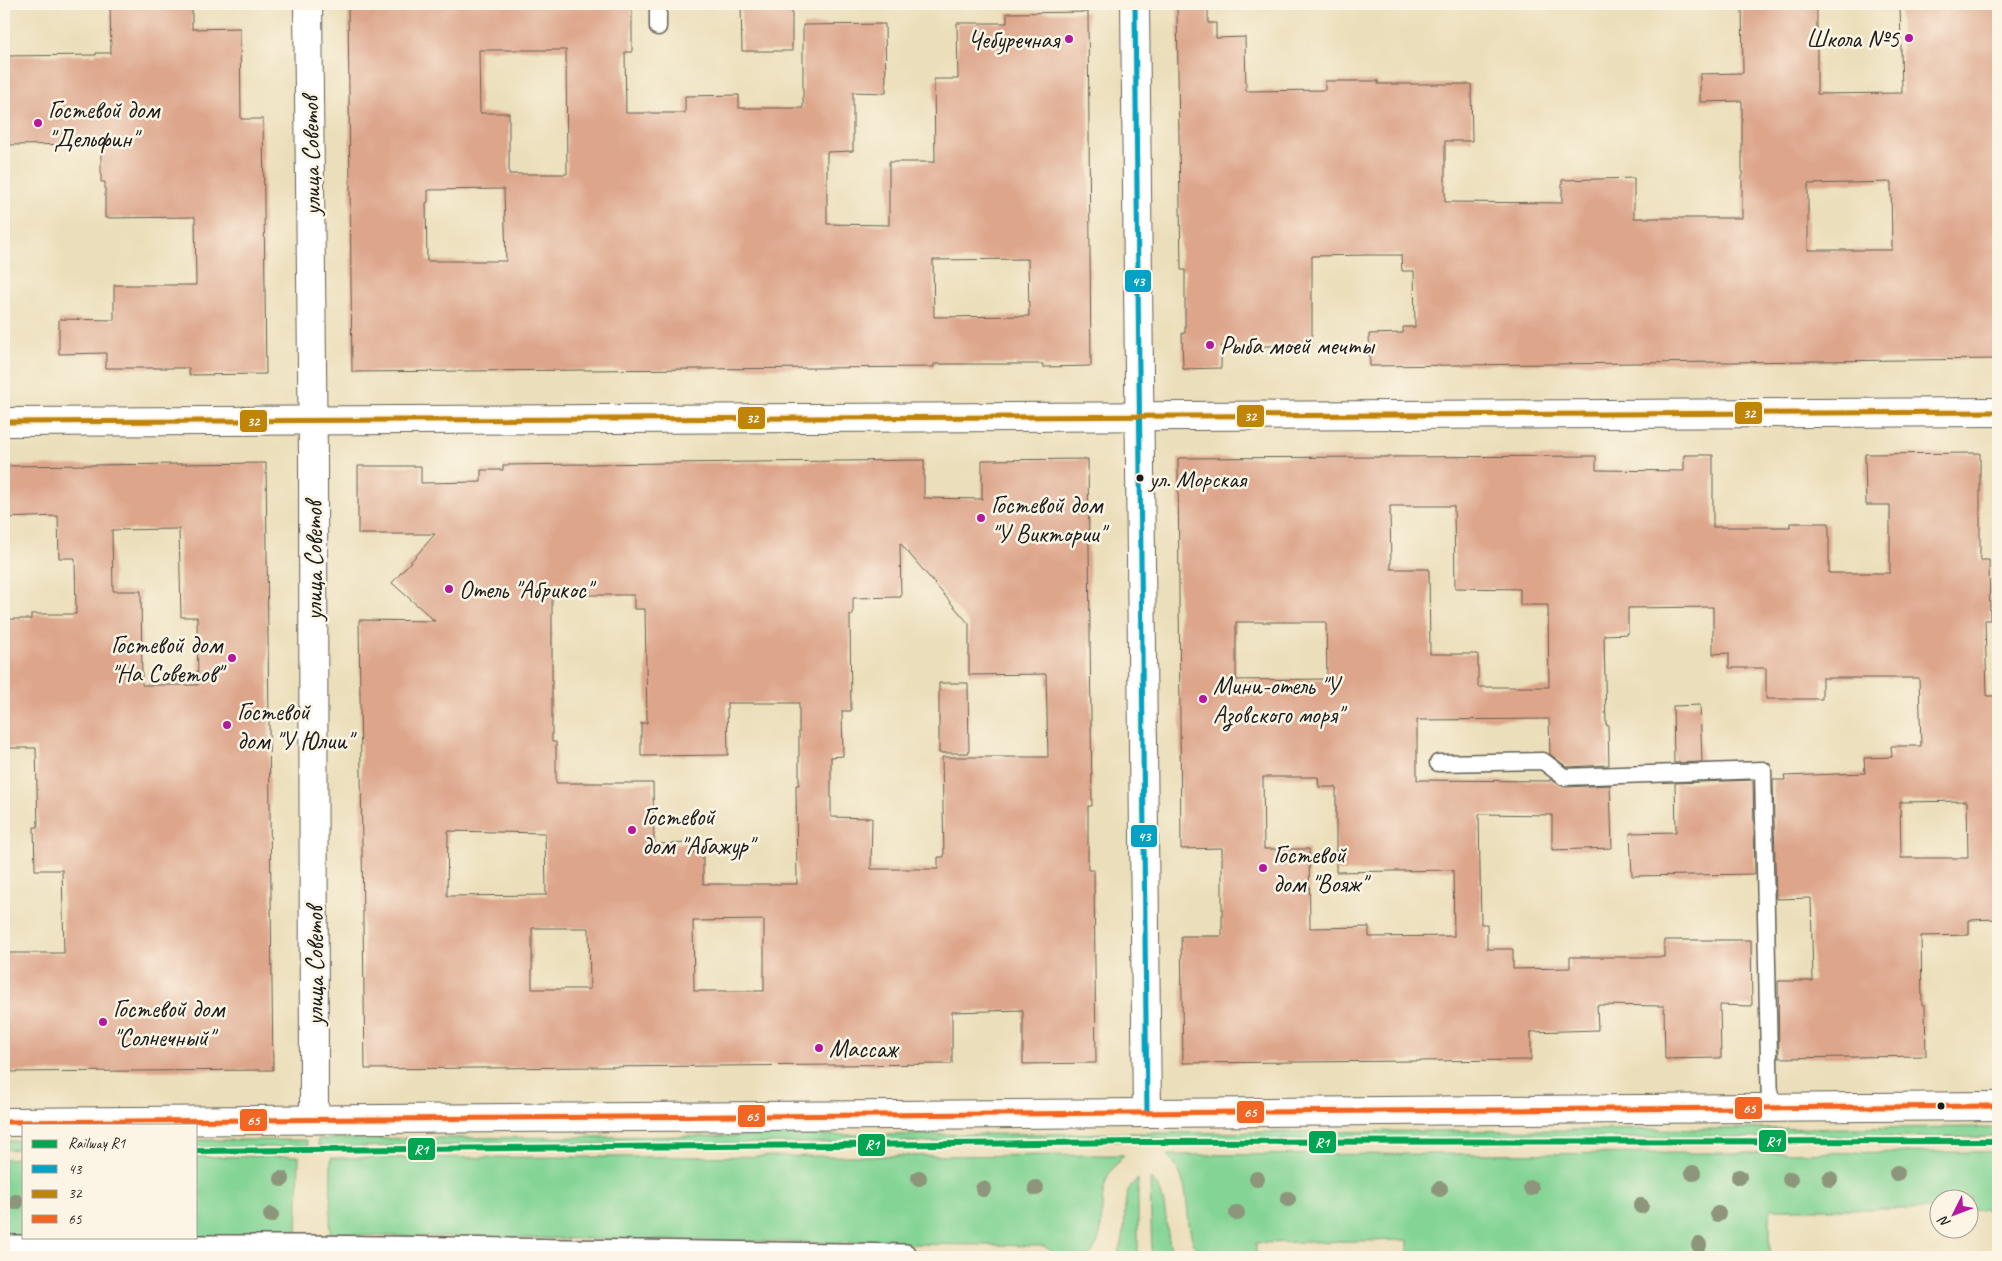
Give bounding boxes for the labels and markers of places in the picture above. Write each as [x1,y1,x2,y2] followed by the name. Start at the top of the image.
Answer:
[1806,23,1901,55] place label: Школа №5
[968,24,1061,56] place label: Чебуречная
[1903,32,1915,44] marker: Школа №5
[1063,33,1075,45] marker: Чебуречная
[48,94,161,155] place label: Гостевой дом "Дельфин"
[32,117,44,129] marker: Гостевой дом "Дельфин"
[1220,330,1375,362] place label: Рыба моей мечты
[1204,339,1216,351] marker: Рыба моей мечты
[1147,464,1248,494] place label: ул. Морская
[1135,473,1145,483] marker: ул. Морская
[991,489,1110,550] place label: Гостевой дом "У Виктории"
[975,512,987,524] marker: Гостевой дом "У Виктории"
[459,574,597,606] place label: Отель "Абрикос"
[443,583,455,595] marker: Отель "Абрикос"
[111,629,227,690] place label: Гостевой дом "На Советов"
[226,652,238,664] marker: Гостевой дом "На Советов"
[1213,670,1348,732] place label: Мини-отель "У Азовского моря"
[1197,693,1209,705] marker: Мини-отель "У Азовского моря"
[237,696,357,757] place label: Гостевой дом "У Юлии"
[221,719,233,731] marker: Гостевой дом "У Юлии"
[642,801,758,862] place label: Гостевой дом "Абажур"
[626,824,638,836] marker: Гостевой дом "Абажур"
[1273,839,1371,900] place label: Гостевой дом "Вояж"
[1257,862,1269,874] marker: Гостевой дом "Вояж"
[113,993,226,1054] place label: Гостевой дом "Солнечный"
[97,1016,109,1028] marker: Гостевой дом "Солнечный"
[829,1033,901,1065] place label: Массаж
[813,1042,825,1054] marker: Массаж
[1936,1101,1946,1111] unlabelled marker

